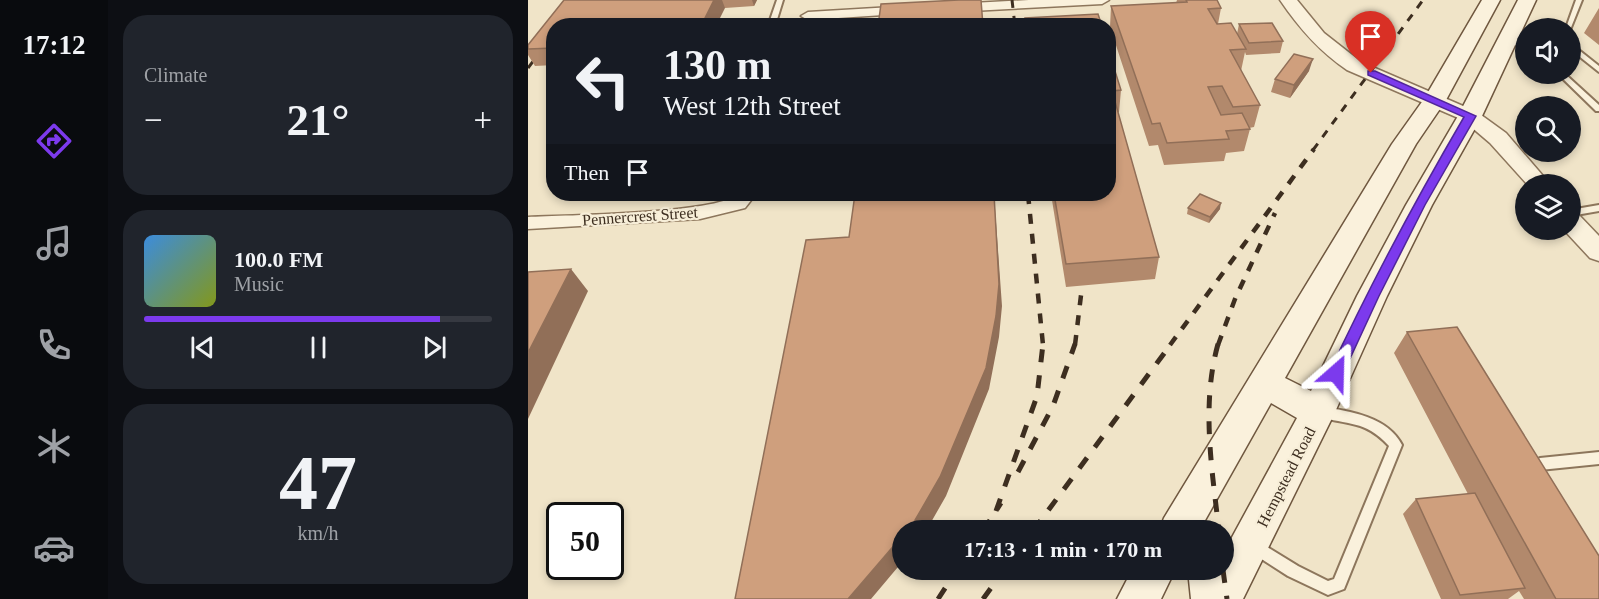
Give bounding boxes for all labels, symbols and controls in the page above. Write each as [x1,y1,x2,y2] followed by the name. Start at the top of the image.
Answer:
[1345,11,1396,73] pin
[1515,18,1581,240] map controls
[1515,18,1581,84] button: sound
[1354,20,1387,53] icon: arrive
[23,30,86,60] text: 17:12
[564,42,642,120] icon: left
[663,42,772,88] text: 130 m
[144,64,207,86] text: Climate
[663,91,841,121] text: West 12th Street
[287,95,350,145] text: 21°
[1515,96,1581,162] button: search
[144,102,163,138] text: −
[473,102,492,138] text: +
[33,120,75,162] icon: directions
[621,156,654,189] icon: arrive
[564,160,609,185] text: Then
[1515,174,1581,240] button: layers
[582,203,699,229] street label: Pennercrest Street
[33,222,75,264] icon: music
[234,247,323,272] text: 100.0 FM
[234,273,284,295] text: Music
[33,324,75,366] icon: phone
[186,331,219,364] icon: previous
[302,331,335,364] icon: pause
[418,331,451,364] icon: next
[1304,341,1368,405] position arrow
[1254,424,1319,530] street label: Hempstead Road
[33,425,75,467] icon: climate
[279,439,357,526] text: 47
[546,502,624,580] speed limit sign: 50
[297,522,339,544] text: km/h
[33,527,75,569] icon: car
[964,537,1162,562] text: 17:13 · 1 min · 170 m

